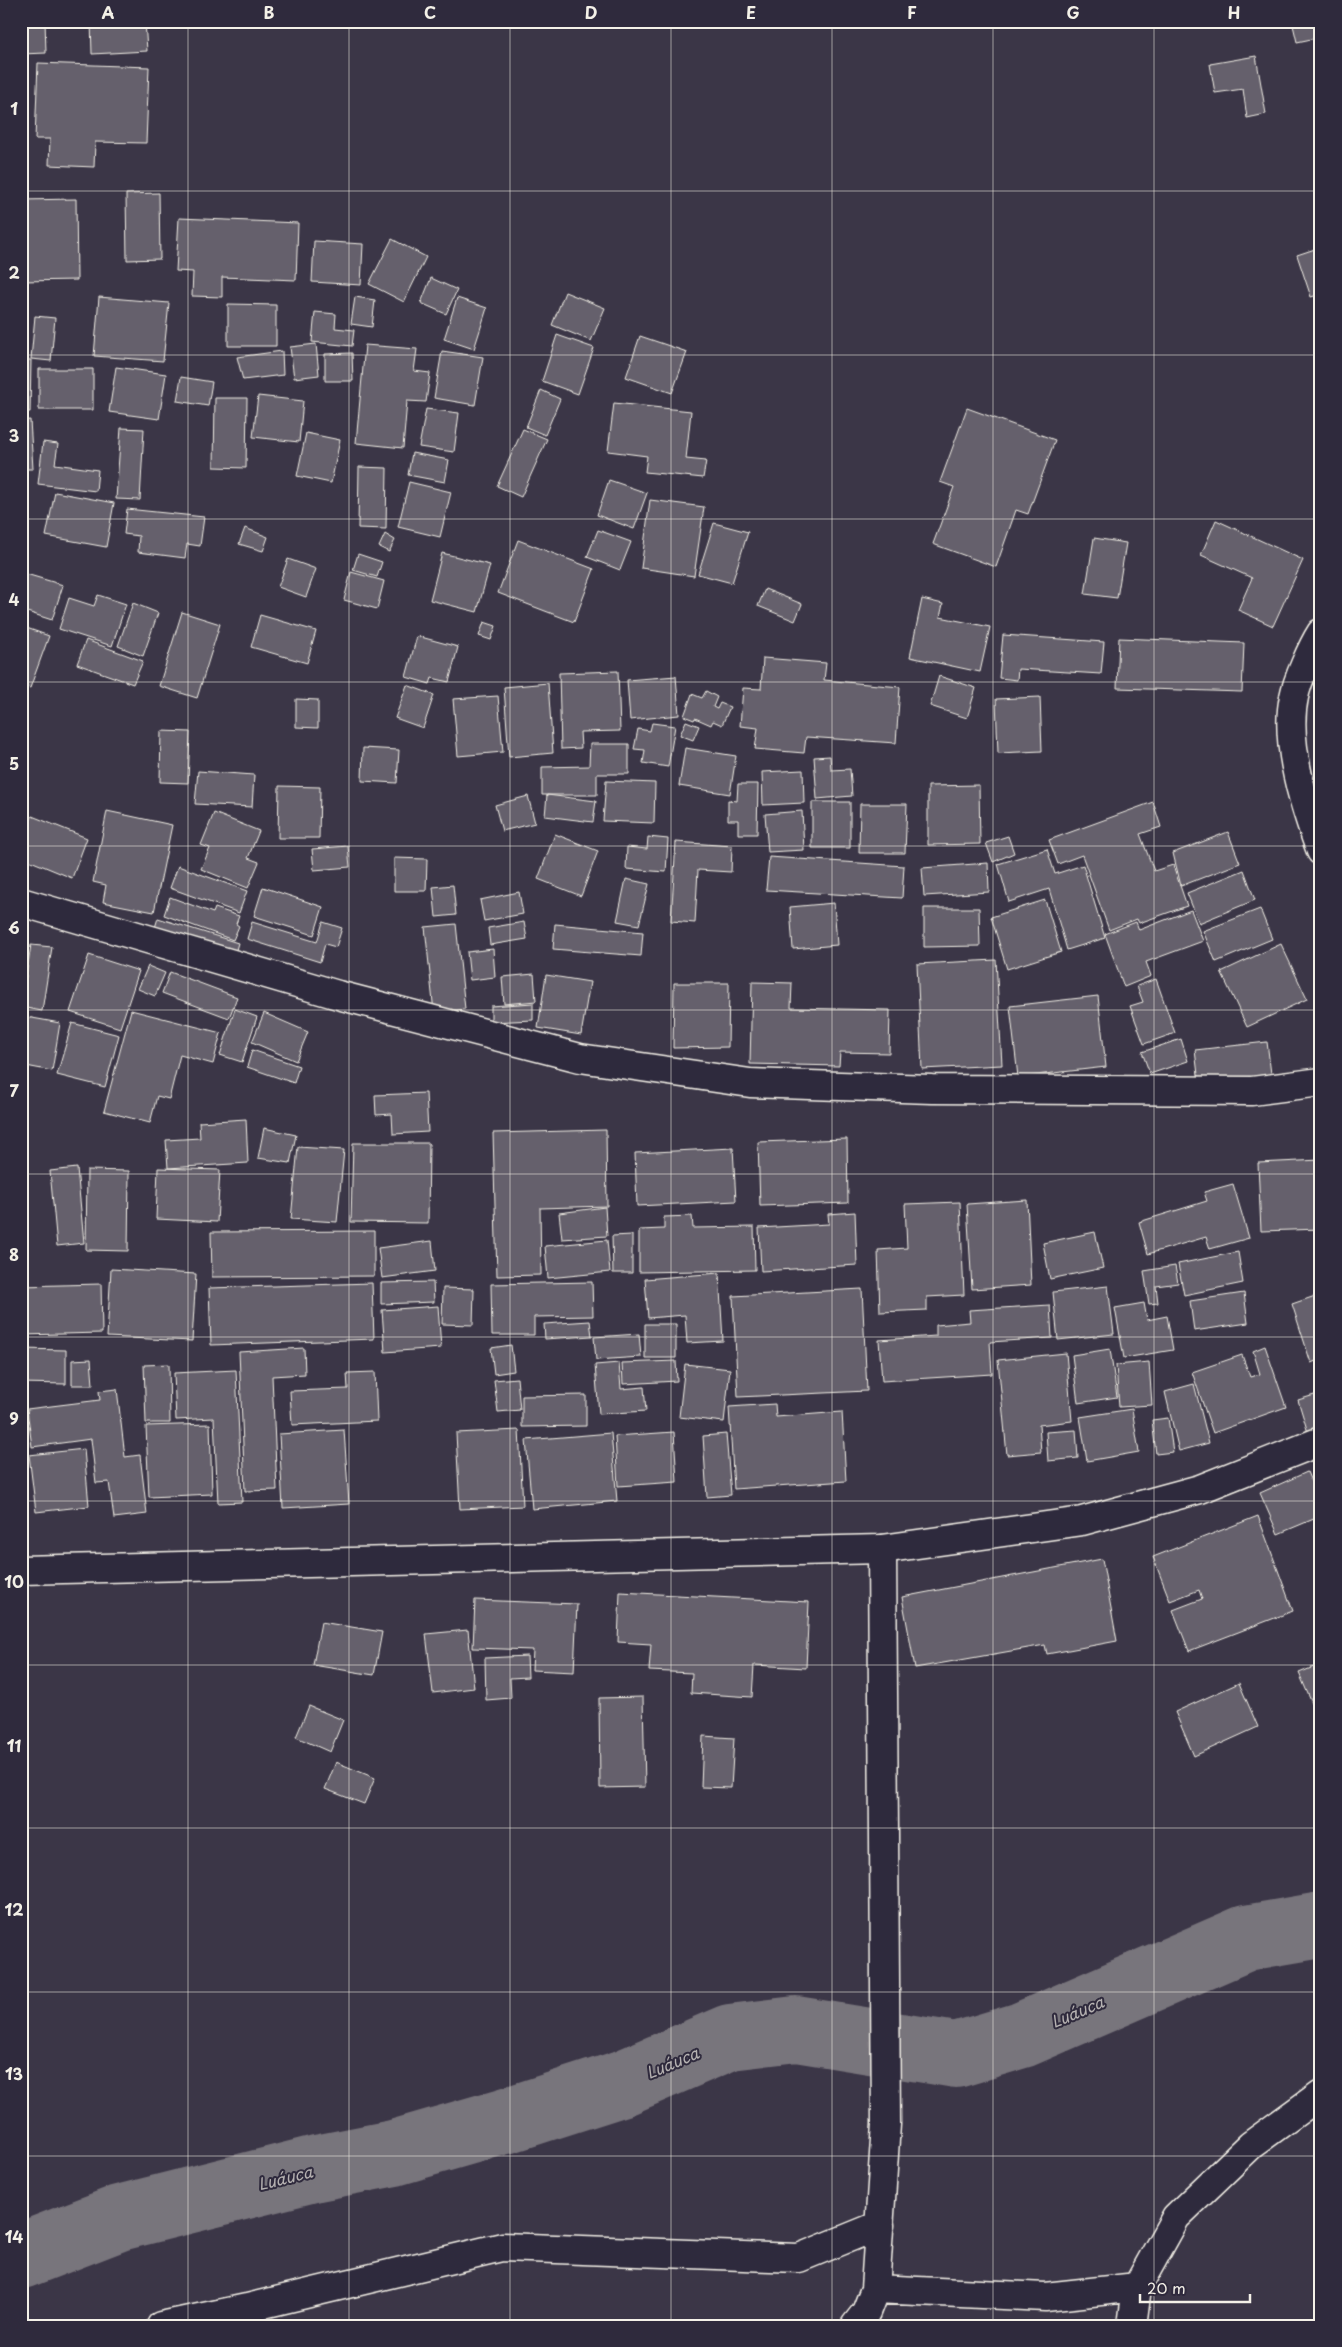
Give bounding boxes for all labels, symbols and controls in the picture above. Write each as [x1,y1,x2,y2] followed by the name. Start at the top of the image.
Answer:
[102,0,115,24] text: A
[264,0,275,24] text: B
[424,0,436,24] text: C
[585,0,597,24] text: D
[746,0,756,24] text: E
[907,0,917,24] text: F
[1066,0,1080,24] text: G
[1228,0,1240,24] text: H
[10,96,18,120] text: 1
[8,260,20,284] text: 2
[9,423,19,447] text: 3
[9,587,20,611] text: 4
[9,751,19,775] text: 5
[8,915,20,939] text: 6
[9,1078,19,1102] text: 7
[9,1242,19,1266] text: 8
[9,1406,19,1430] text: 9
[4,1569,24,1593] text: 10
[7,1733,21,1757] text: 11
[5,1897,23,1921] text: 12
[1047,1989,1108,2033] water label: Luáuca
[642,2040,703,2084] water label: Luáuca
[5,2061,23,2085] text: 13
[255,2158,316,2195] water label: Luáuca
[5,2224,23,2248] text: 14
[1140,2272,1250,2304] scale bar
[1147,2276,1186,2299] text: 20 m

